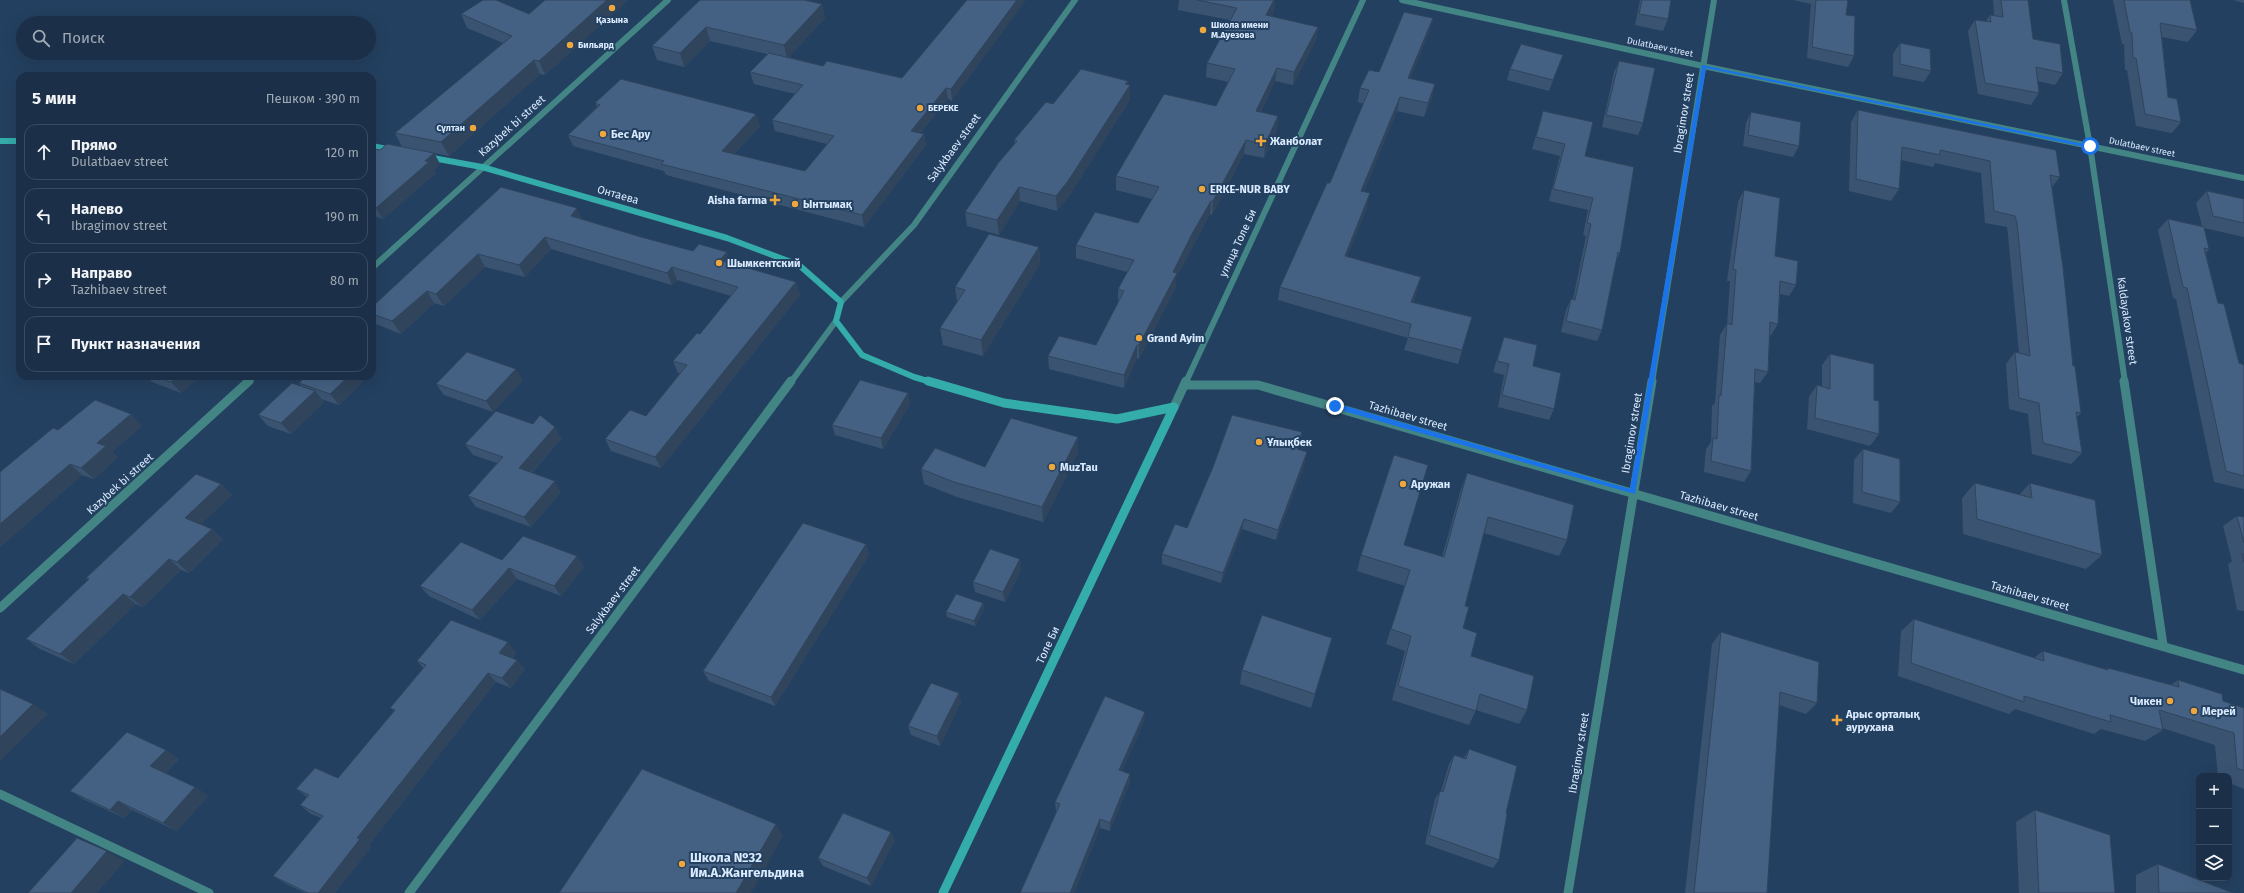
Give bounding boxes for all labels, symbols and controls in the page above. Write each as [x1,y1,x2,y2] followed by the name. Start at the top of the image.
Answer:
[607,3,617,13] marker: Қазына
[596,15,628,25] place label: Қазына
[16,16,376,60] search box
[1211,20,1268,40] place label: Школа имени М.Ауезова
[1198,25,1208,35] marker: Школа имени М.Ауезова
[30,27,52,49] icon: search
[62,29,105,47] text: Поиск
[1626,35,1695,59] street label: Dulatbaev street
[565,40,575,50] marker: Бильярд
[578,40,614,50] place label: Бильярд
[1671,72,1697,154] street label: Ibragimov street
[32,88,77,109] text: 5 мин
[266,91,360,106] text: Пешком · 390 m
[476,93,548,159] street label: Kazybek bi street
[915,103,925,113] marker: БЕРЕКЕ
[928,103,959,113] place label: БЕРЕКЕ
[925,111,983,185] street label: Salykbaev street
[437,123,465,133] place label: Сұлтан
[468,123,478,133] marker: Сұлтан
[611,128,650,141] place label: Бес Ару
[598,129,608,139] marker: Бес Ару
[1255,135,1267,147] marker: Жанболат
[1269,135,1323,148] place label: Жанболат
[2108,135,2177,159] street label: Dulatbaev street
[71,136,117,154] text: Прямо
[2081,137,2099,155] route start
[33,141,55,163] icon: ahead
[325,145,359,160] text: 120 m
[71,154,168,169] text: Dulatbaev street
[596,183,640,207] street label: Онтаева
[1210,183,1290,196] place label: ERKE-NUR BABY
[1197,184,1207,194] marker: ERKE-NUR BABY
[707,194,767,207] place label: Aisha farma
[770,195,780,205] marker: Aisha farma
[803,198,853,211] place label: Ынтымақ
[790,199,800,209] marker: Ынтымақ
[71,200,123,218] text: Налево
[33,205,55,227] icon: left
[1217,207,1259,279] street label: улица Толе Би
[325,209,359,224] text: 190 m
[71,218,167,233] text: Ibragimov street
[727,257,800,270] place label: Шымкентский
[714,258,724,268] marker: Шымкентский
[71,264,132,282] text: Направо
[33,269,55,291] icon: right
[330,273,359,288] text: 80 m
[2114,276,2140,366] street label: Kaldayakov street
[71,282,167,297] text: Tazhibaev street
[1147,332,1204,345] place label: Grand Ayim
[33,333,55,355] icon: arrive
[1134,333,1144,343] marker: Grand Ayim
[71,335,200,353] text: Пункт назначения
[1619,392,1645,474] street label: Ibragimov street
[1326,397,1344,415] route end
[1367,399,1449,433] street label: Tazhibaev street
[1266,436,1313,449] place label: Ұлықбек
[1254,437,1264,447] marker: Ұлықбек
[84,451,156,517] street label: Kazybek bi street
[1060,461,1098,474] place label: MuzTau
[1047,462,1057,472] marker: MuzTau
[1410,478,1450,491] place label: Аружан
[1398,479,1408,489] marker: Аружан
[1678,489,1760,523] street label: Tazhibaev street
[583,563,643,637] street label: Salykbaev street
[1989,579,2071,613] street label: Tazhibaev street
[1034,624,1062,666] street label: Толе Би
[2130,695,2162,708] place label: Чикен
[2165,696,2175,706] marker: Чикен
[2202,705,2236,718] place label: Мерей
[2189,706,2199,716] marker: Мерей
[1845,708,1920,734] place label: Арыс орталық аурухана
[1566,712,1592,794] street label: Ibragimov street
[1831,714,1843,726] marker: Арыс орталық аурухана
[2196,773,2232,881] map controls
[2196,773,2232,809] button: +
[2196,809,2232,845] button: −
[2196,845,2232,881] button: layers
[690,850,804,880] place label: Школа №32 Им.А.Жангельдина
[677,859,687,869] marker: Школа №32 Им.А.Жангельдина

